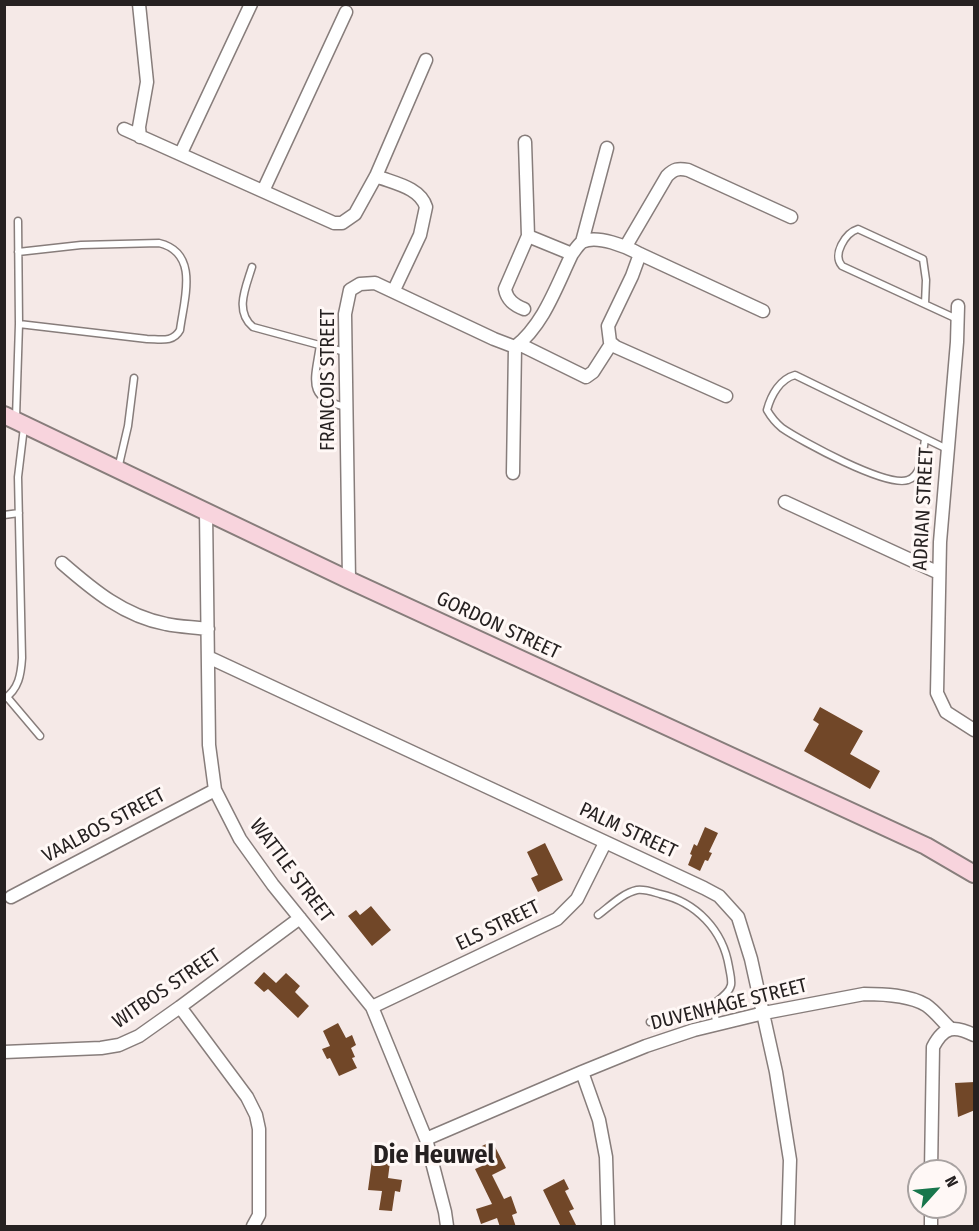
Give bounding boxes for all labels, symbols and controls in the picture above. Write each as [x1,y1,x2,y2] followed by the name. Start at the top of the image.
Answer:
[316,309,340,451] street label: FRANCOIS STREET
[909,447,939,571] street label: ADRIAN STREET
[432,587,564,665] street label: GORDON STREET
[39,784,169,868] street label: VAALBOS STREET
[575,798,681,864] street label: PALM STREET
[244,814,338,928] street label: WATTLE STREET
[452,895,544,957] street label: ELS STREET
[108,944,226,1034] street label: WITBOS STREET
[648,974,810,1036] street label: DUVENHAGE STREET
[373,1140,495,1172] district label: Die Heuwel
[907,1159,967,1219] north arrow
[941,1173,962,1190] text: N

